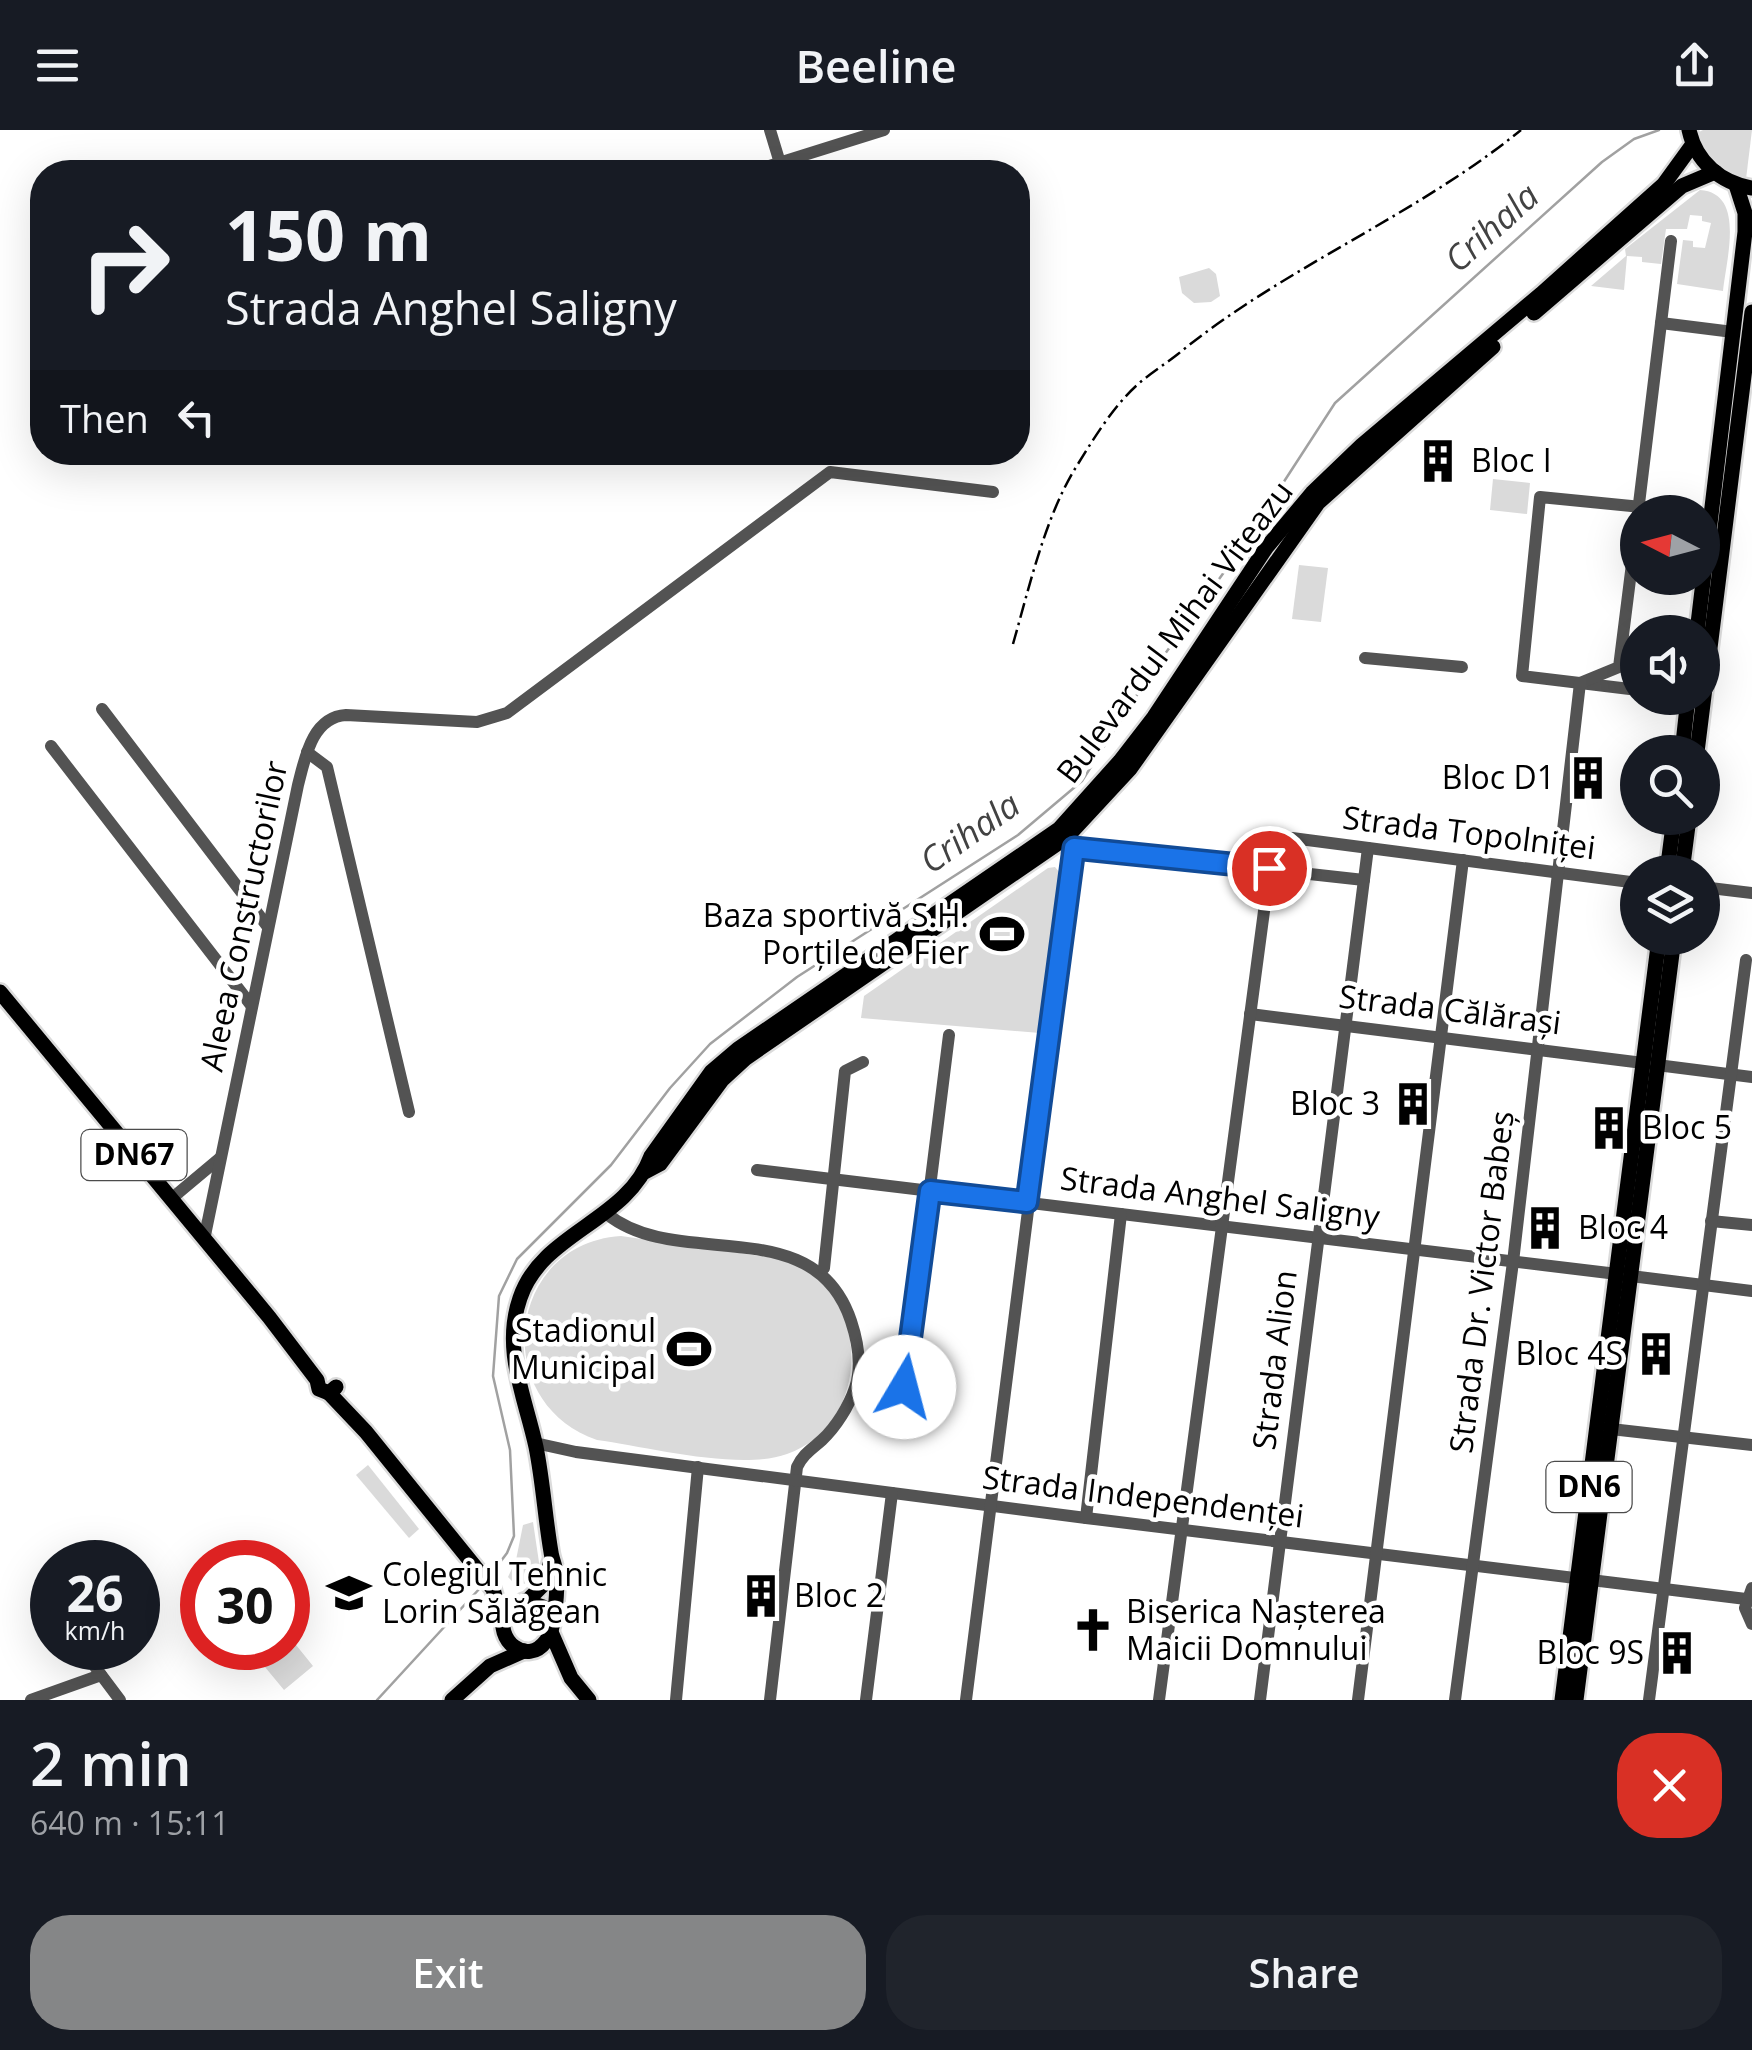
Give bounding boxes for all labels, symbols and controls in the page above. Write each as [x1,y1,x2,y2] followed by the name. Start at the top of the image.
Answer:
[795,35,957,96] text: Beeline
[30,38,85,93] icon: menu
[1667,38,1722,93] icon: share
[1434,172,1548,282] water label: Crihala
[225,186,432,282] text: 150 m
[60,200,190,330] icon: right
[225,277,677,338] text: Strada Anghel Saligny
[169,390,224,445] icon: left
[60,392,149,444] text: Then
[1414,437,1462,485] building icon: Bloc I
[1471,438,1552,481] place label: Bloc I
[1046,471,1302,791] street label: Bulevardul Mihai Viteazu
[1620,495,1720,595] north arrow
[1620,495,1720,955] map controls
[1620,615,1720,715] button: sound
[1620,735,1720,835] button: search
[1564,754,1612,802] building icon: Bloc D1
[1442,755,1555,798] place label: Bloc D1
[189,757,296,1075] street label: Aleea Constructorilor
[910,780,1029,883] water label: Crihala
[1340,795,1598,868] street label: Strada Topolniței
[1227,826,1312,911] pin
[1242,841,1297,896] icon: arrive
[1620,855,1720,955] button: layers
[703,893,969,973] place label: Baza sportivă S.H. Porțile de Fier
[978,910,1026,958] sports icon: Baza sportivă S.H. Porțile de Fier
[1337,974,1564,1043] street label: Strada Călărași
[1389,1080,1437,1128] building icon: Bloc 3
[1290,1081,1380,1124] place label: Bloc 3
[1585,1104,1633,1152] building icon: Bloc 5
[1642,1105,1732,1148] place label: Bloc 5
[1438,1108,1523,1455] street label: Strada Dr. Victor Babeș
[82,1130,186,1180] road number: DN67
[1058,1156,1383,1238] street label: Strada Anghel Saligny
[1521,1204,1569,1252] building icon: Bloc 4
[1578,1205,1668,1248] place label: Bloc 4
[1241,1267,1306,1452] street label: Strada Alion
[511,1308,656,1388] place label: Stadionul Municipal
[665,1325,713,1373] sports icon: Stadionul Municipal
[1632,1330,1680,1378] building icon: Bloc 4S
[1516,1331,1623,1374] place label: Bloc 4S
[852,1335,956,1439] position arrow
[980,1454,1306,1537] street label: Strada Independenței
[1546,1462,1632,1512] road number: DN6
[180,1540,310,1670] speed limit sign: 30
[382,1552,607,1632] place label: Colegiul Tehnic Lorin Sălăgean
[66,1559,124,1627] text: 26
[325,1569,373,1617] school or university icon: Colegiul Tehnic Lorin Sălăgean
[737,1572,785,1620] building icon: Bloc 2
[794,1573,884,1616] place label: Bloc 2
[1126,1589,1386,1669] place label: Biserica Nașterea Maicii Domnului
[1069,1606,1117,1654] church icon: Biserica Nașterea Maicii Domnului
[65,1613,125,1647] text: km/h
[1653,1629,1701,1677] building icon: Bloc 9S
[1537,1630,1644,1673] place label: Bloc 9S
[30,1722,192,1804] text: 2 min
[1617,1733,1722,1838] button: close
[30,1801,229,1844] text: 640 m · 15:11
[30,1915,866,2030] button: Exit
[886,1915,1722,2030] button: Share

